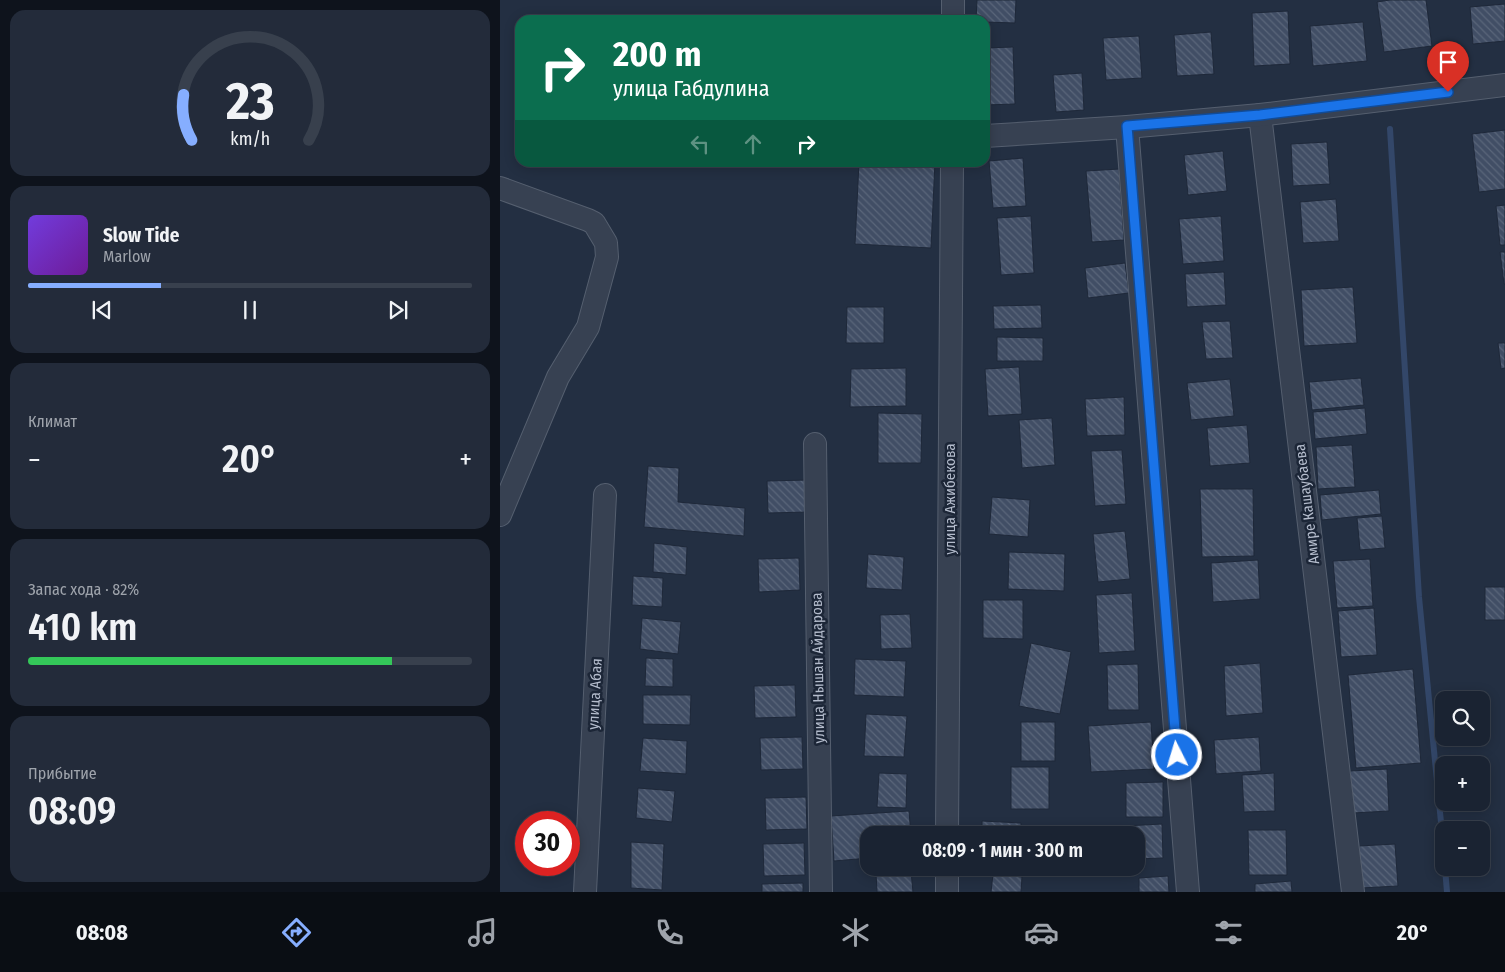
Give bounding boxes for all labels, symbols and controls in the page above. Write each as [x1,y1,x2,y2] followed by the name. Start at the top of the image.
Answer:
[613,33,701,75] text: 200 m
[530,35,595,100] icon: right
[1427,41,1469,92] pin
[1434,48,1462,76] icon: arrive
[225,70,274,133] text: 23
[613,75,769,102] text: улица Габдулина
[230,128,270,150] text: km/h
[686,130,714,158] icon: left
[739,130,767,158] icon: ahead
[792,130,820,158] icon: right
[103,224,179,247] text: Slow Tide
[103,247,151,266] text: Marlow
[88,296,116,324] icon: previous
[236,296,264,324] icon: pause
[384,296,412,324] icon: next
[28,412,77,431] text: Климат
[222,436,278,482] text: 20°
[28,443,41,476] text: −
[459,443,472,476] text: +
[941,443,959,555] street label: улица Ажибекова
[1291,443,1323,565] street label: Амире Кашаубаева
[28,580,139,599] text: Запас хода · 82%
[808,592,828,744] street label: улица Нышан Айдарова
[28,604,137,650] text: 410 km
[584,658,606,730] street label: улица Абая
[1435,691,1490,876] map controls
[1435,691,1490,746] button: search
[1150,728,1202,780] position arrow
[1435,756,1490,811] button: +
[28,764,97,783] text: Прибытие
[28,788,116,834] text: 08:09
[515,811,580,876] speed limit sign: 30
[1435,821,1490,876] button: −
[922,839,1083,862] text: 08:09 · 1 мин · 300 m
[279,915,314,950] icon: directions
[465,915,500,950] icon: music
[652,915,687,950] icon: phone
[838,915,873,950] icon: climate
[1024,915,1059,950] icon: car
[1211,915,1246,950] icon: filters
[76,919,128,946] text: 08:08
[1397,919,1429,946] text: 20°

